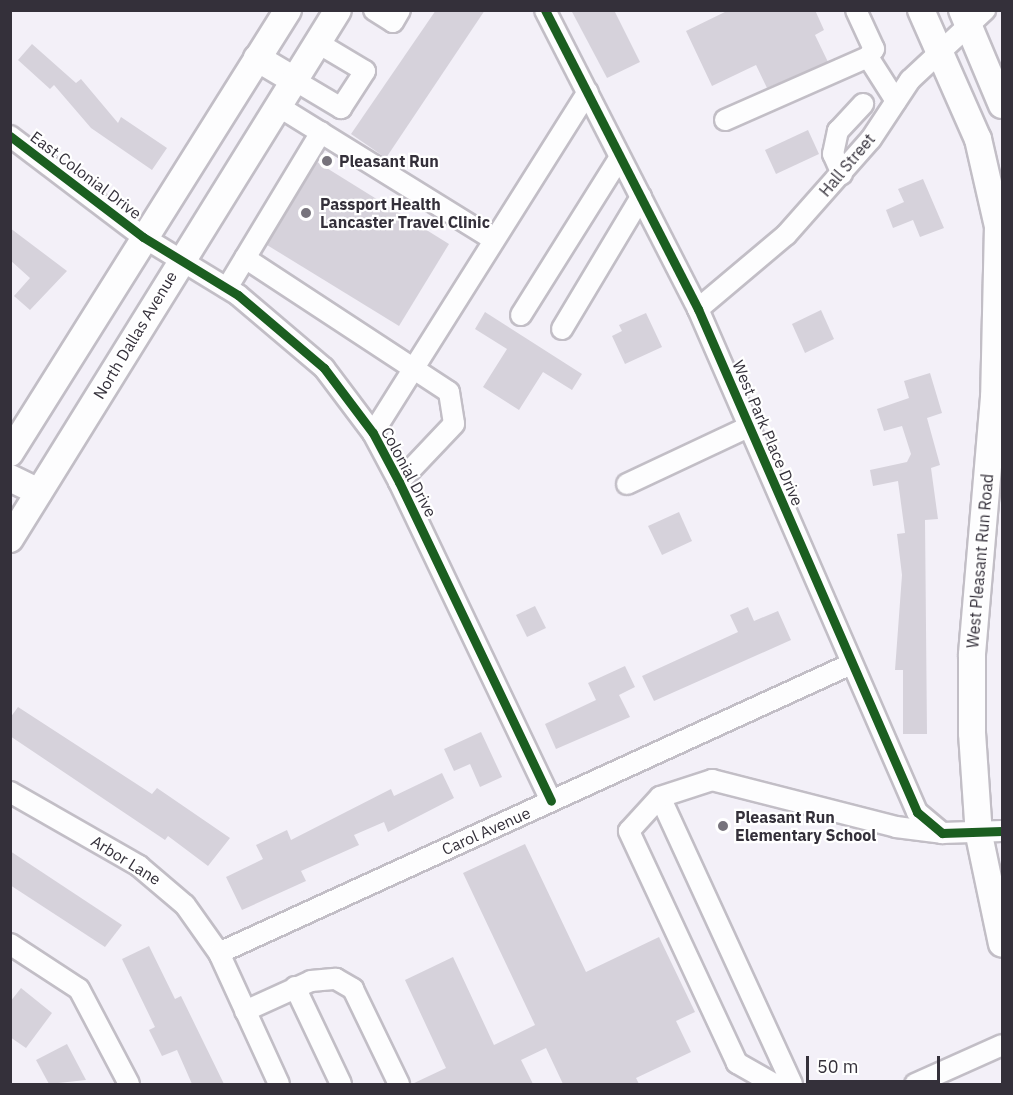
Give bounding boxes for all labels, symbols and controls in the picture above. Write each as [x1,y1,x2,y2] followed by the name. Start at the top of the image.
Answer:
[27,127,145,223] street label: East Colonial Drive
[815,130,879,200] street label: Hall Street
[339,151,439,171] place label: Pleasant Run
[320,154,334,168] marker: Pleasant Run
[320,194,490,232] place label: Passport Health Lancaster Travel Clinic
[297,204,315,222] marker: Passport Health Lancaster Travel Clinic
[89,267,181,403] street label: North Dallas Avenue
[729,357,807,509] street label: West Park Place Drive
[377,424,441,520] street label: Colonial Drive
[963,473,997,649] street label: West Pleasant Run Road
[439,803,533,859] street label: Carol Avenue
[735,807,876,845] place label: Pleasant Run Elementary School
[716,819,730,833] marker: Pleasant Run Elementary School
[88,831,164,889] street label: Arbor Lane
[809,1044,942,1082] scale bar
[817,1055,859,1078] text: 50 m

